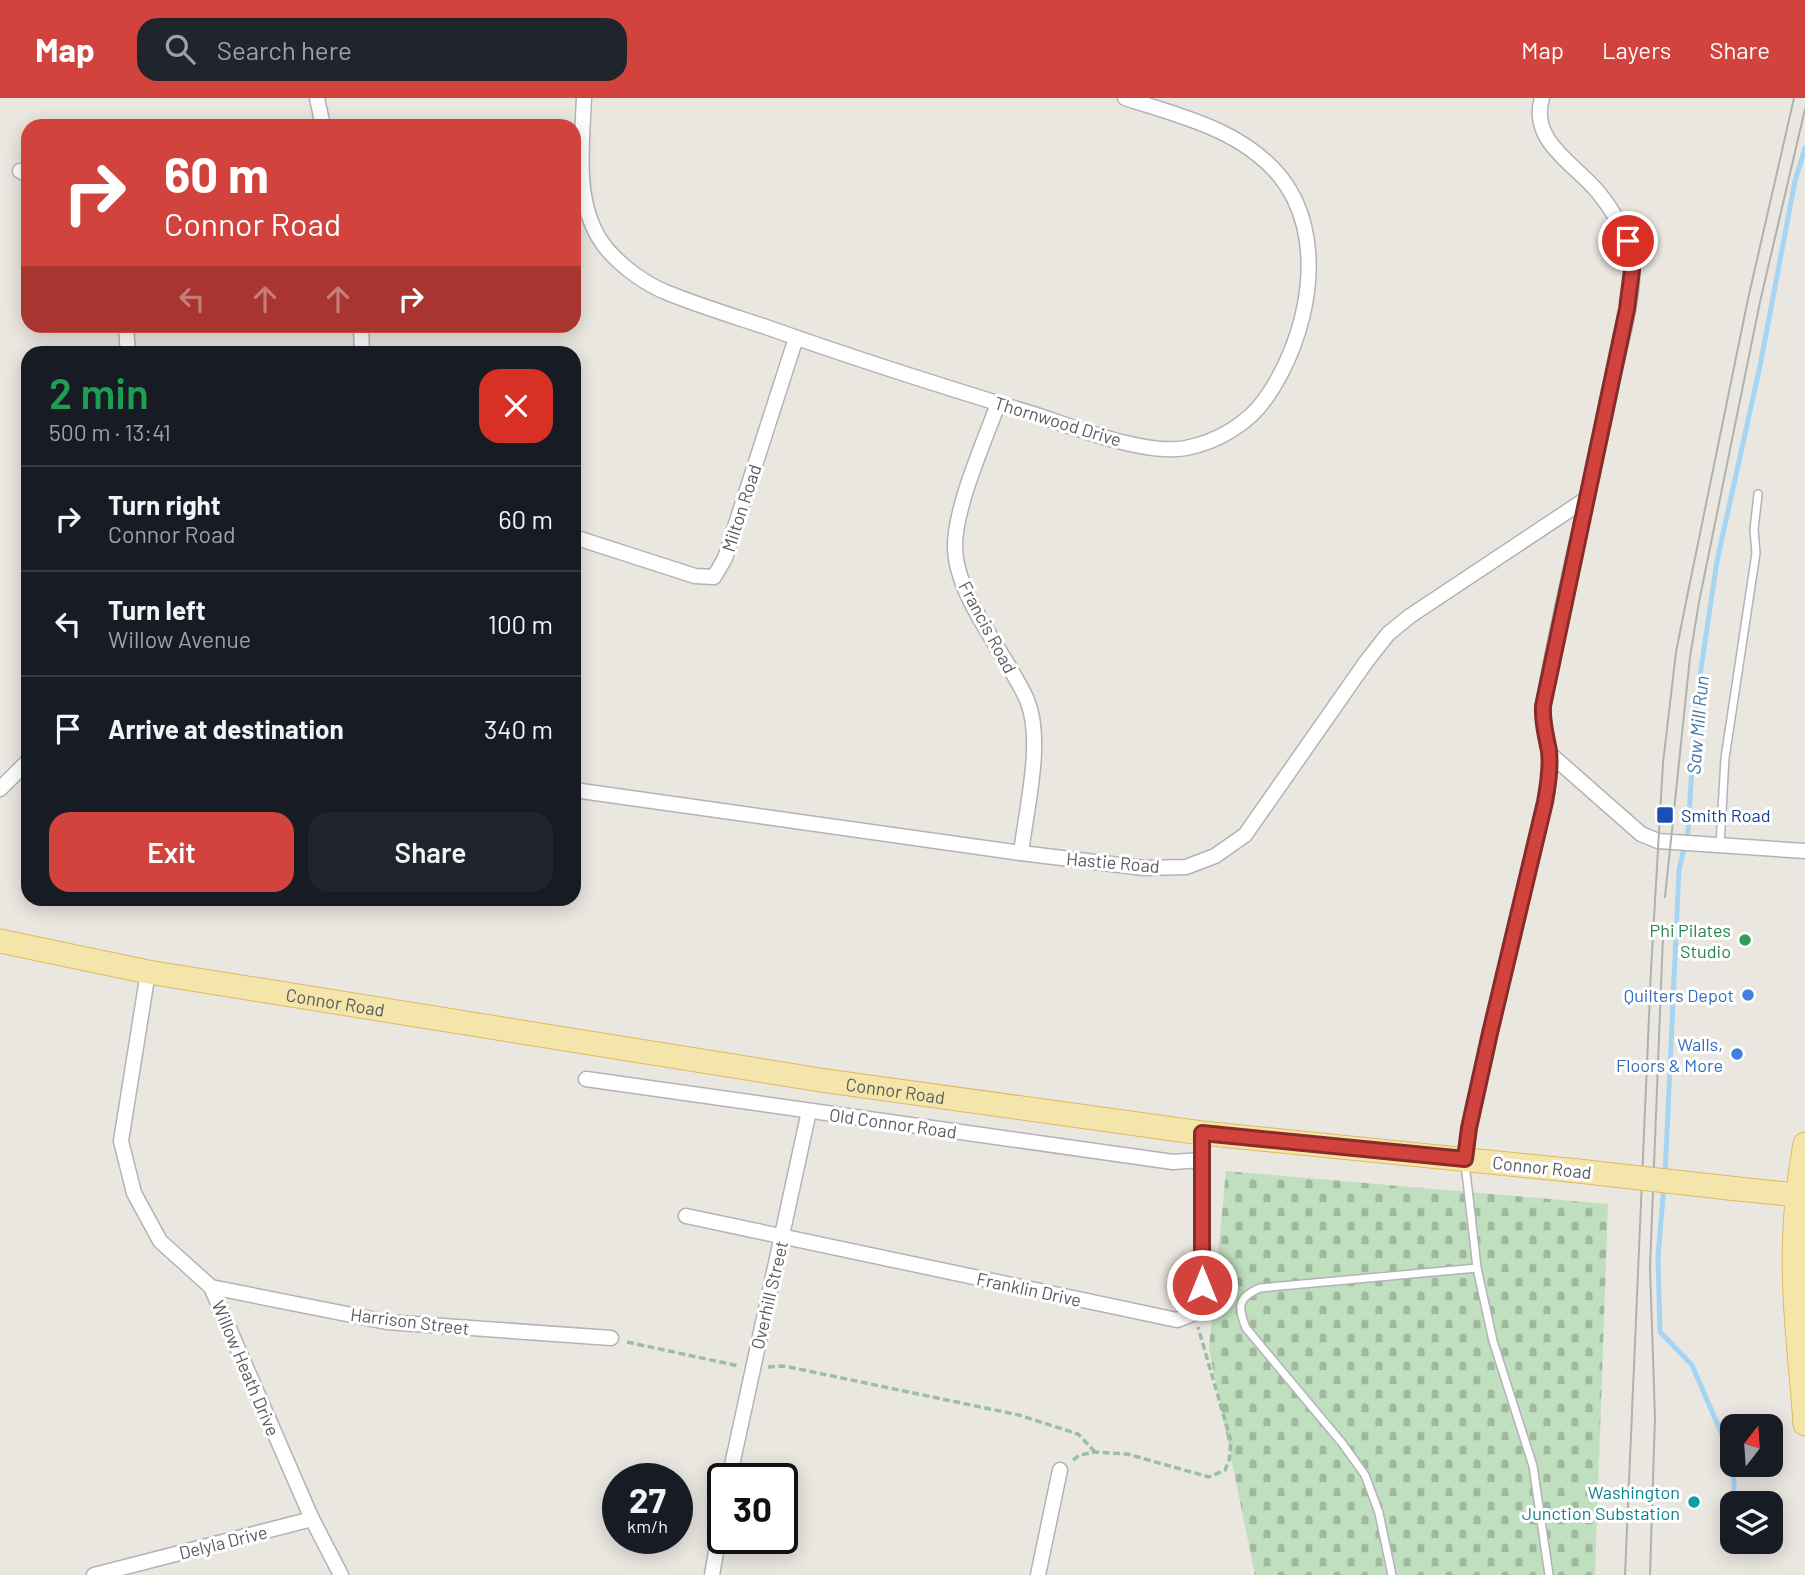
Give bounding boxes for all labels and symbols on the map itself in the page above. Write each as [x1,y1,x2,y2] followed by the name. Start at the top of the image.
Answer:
[1598,211,1658,271] pin
[992,391,1124,451] street label: Thornwood Drive
[717,461,765,555] street label: Milton Road
[955,577,1021,677] street label: Francis Road
[1681,675,1713,775] water label: Saw Mill Run
[1681,804,1771,826] place label: Smith Road
[1655,805,1675,825] marker: Smith Road
[1065,847,1161,877] street label: Hastie Road
[1650,919,1731,962] place label: Phi Pilates Studio
[1737,932,1753,948] marker: Phi Pilates Studio
[284,983,386,1021] street label: Connor Road
[1624,984,1734,1006] place label: Quilters Depot
[1740,987,1756,1003] marker: Quilters Depot
[1616,1033,1723,1076] place label: Walls, Floors & More
[1729,1046,1745,1062] marker: Walls, Floors & More
[844,1073,946,1108] street label: Connor Road
[828,1103,958,1143] street label: Old Connor Road
[1491,1151,1593,1183] street label: Connor Road
[746,1238,792,1352] street label: Overhill Street
[1165,1248,1239,1322] position arrow
[975,1267,1083,1311] street label: Franklin Drive
[208,1297,284,1439] street label: Willow Heath Drive
[349,1303,471,1339] street label: Harrison Street
[1720,1414,1783,1477] north arrow
[707,1463,798,1554] speed limit sign: 30
[1522,1481,1680,1524] place label: Washington Junction Substation
[1686,1494,1702,1510] marker: Washington Junction Substation
[177,1520,269,1564] street label: Delyla Drive

